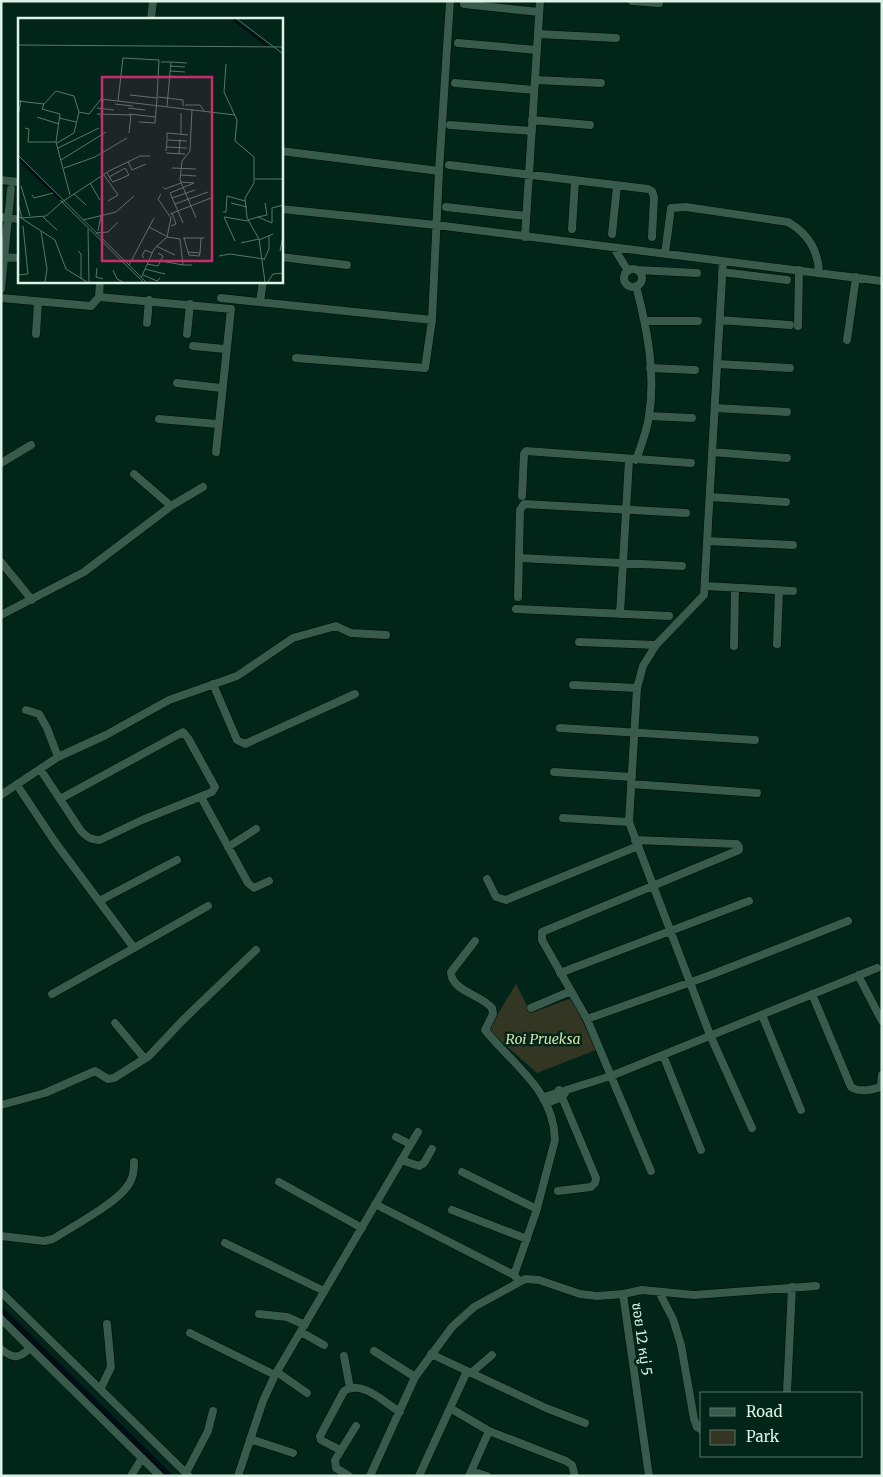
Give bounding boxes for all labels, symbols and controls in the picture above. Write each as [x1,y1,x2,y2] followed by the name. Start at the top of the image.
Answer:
[18,18,282,282] inset map
[505,1030,581,1048] park label: Roi Prueksa
[628,1301,656,1377] street label: ซอย 12 หมู่ 5
[700,1392,863,1457] legend
[746,1402,782,1421] text: Road
[746,1427,780,1446] text: Park

